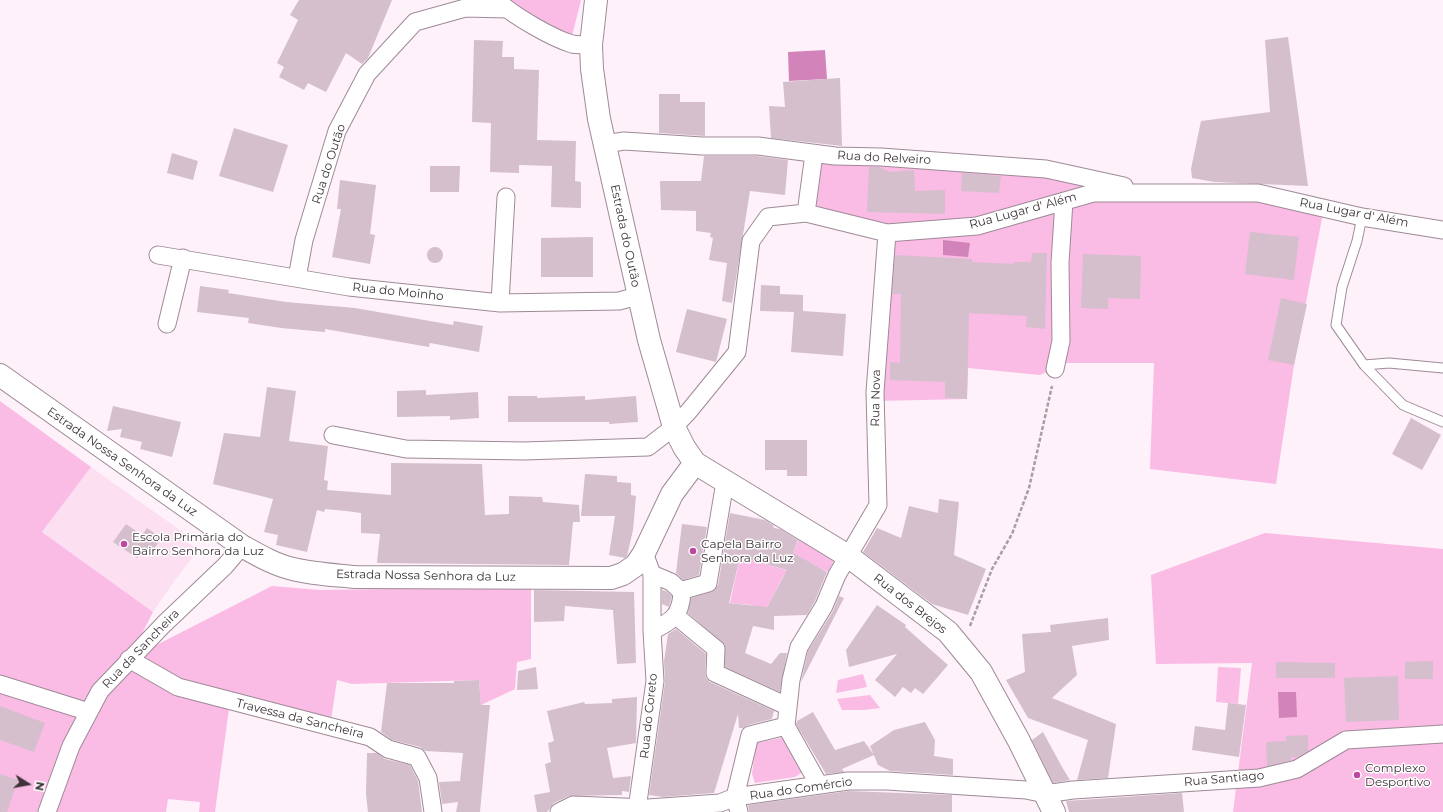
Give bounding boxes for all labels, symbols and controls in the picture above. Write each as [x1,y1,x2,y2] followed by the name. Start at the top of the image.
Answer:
[309,122,349,206] street label: Rua do Outão
[837,148,931,168] street label: Rua do Relveiro
[607,183,643,289] street label: Estrada do Outão
[968,190,1078,232] street label: Rua Lugar d' Além
[1298,195,1410,231] street label: Rua Lugar d' Além
[352,280,444,304] street label: Rua do Moinho
[868,369,884,427] street label: Rua Nova
[44,404,200,520] street label: Estrada Nossa Senhora da Luz
[132,530,264,558] place label: Escola Primária do Bairro Senhora da Luz
[701,537,793,565] place label: Capela Bairro Senhora da Luz
[119,539,129,549] marker: Escola Primária do Bairro Senhora da Luz
[688,546,698,556] marker: Capela Bairro Senhora da Luz
[336,567,516,585] street label: Estrada Nossa Senhora da Luz
[870,571,950,637] street label: Rua dos Brejos
[100,606,182,692] street label: Rua da Sancheira
[637,673,661,759] street label: Rua do Coreto
[235,696,365,742] street label: Travessa da Sancheira
[1365,761,1431,789] place label: Complexo Desportivo
[8,764,48,804] north arrow
[1183,768,1265,790] street label: Rua Santiago
[1352,770,1362,780] marker: Complexo Desportivo
[749,775,853,803] street label: Rua do Comércio
[32,781,48,792] text: N

